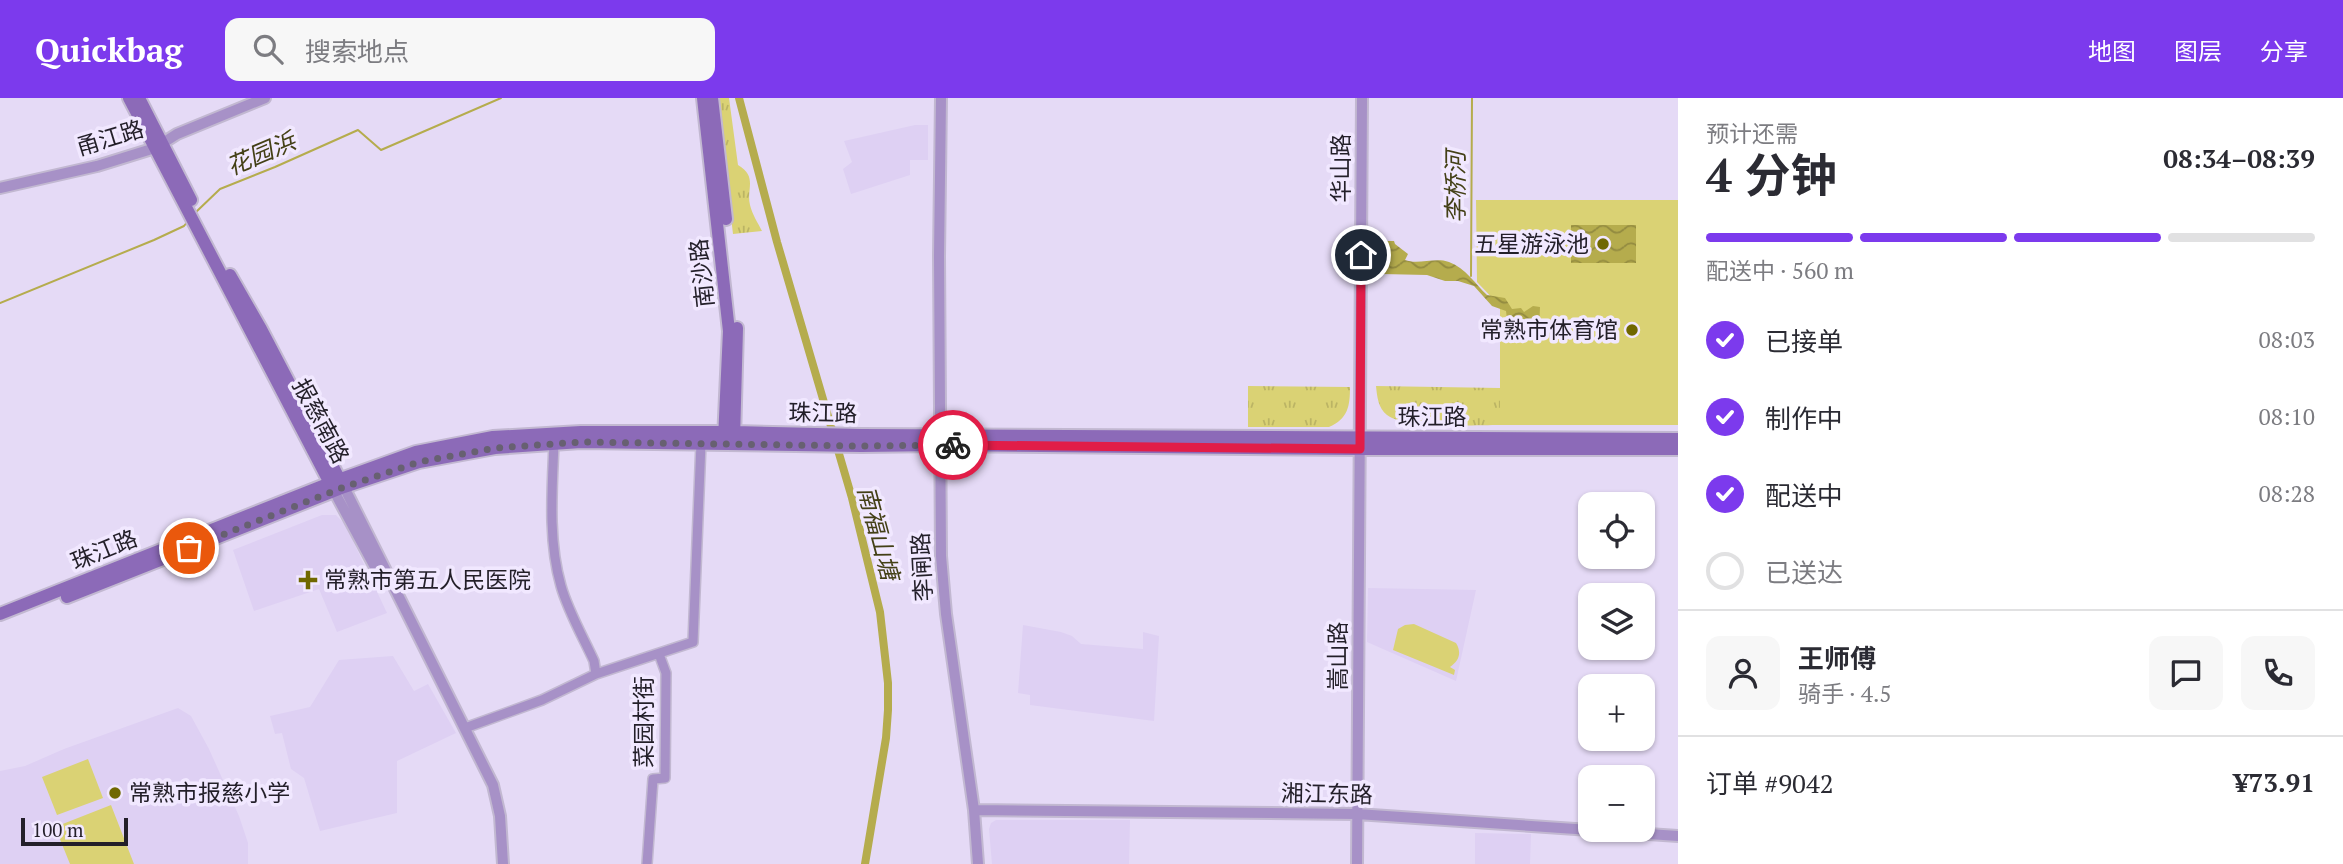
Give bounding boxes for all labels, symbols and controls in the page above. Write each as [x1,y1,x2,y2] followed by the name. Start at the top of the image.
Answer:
[225,18,715,81] search box
[35,28,183,71] text: Quickbag
[249,30,287,68] icon: search
[305,34,409,68] text: 搜索地点
[2088,35,2136,67] text: 地图
[2174,35,2222,67] text: 图层
[2260,35,2308,67] text: 分享
[72,113,147,162] street label: 甬江路
[1706,118,1798,149] text: 预计还需
[221,124,302,182] water label: 花园浜
[1325,134,1356,203] street label: 华山路
[2163,141,2315,175] text: 08:34–08:39
[1706,144,1836,205] text: 4 分钟
[1439,147,1471,223] water label: 李桥河
[1331,225,1391,285] pin
[1474,228,1589,259] place label: 五星游泳池
[1342,236,1380,274] icon: home
[1595,236,1611,252] marker: 五星游泳池
[682,237,721,309] street label: 南沙路
[1706,255,1854,286] text: 配送中 · 560 m
[1480,314,1618,345] place label: 常熟市体育馆
[1706,321,1744,359] icon: check
[1624,322,1640,338] marker: 常熟市体育馆
[1765,324,1843,358] text: 已接单
[2258,324,2315,355] text: 08:03
[286,373,357,469] street label: 报慈南路
[788,396,858,429] street label: 珠江路
[1706,398,1744,436] icon: check
[1398,401,1467,432] street label: 珠江路
[1765,401,1843,435] text: 制作中
[2258,401,2315,432] text: 08:10
[918,410,988,480] courier
[934,426,972,464] icon: bike
[1706,475,1744,513] icon: check
[1765,478,1843,512] text: 配送中
[2258,478,2315,509] text: 08:28
[851,482,908,587] water label: 南福山塘
[1578,492,1655,842] map controls
[1578,492,1655,569] button: locate
[159,518,219,578] pin
[66,522,142,577] street label: 珠江路
[170,529,208,567] icon: bag
[904,532,939,602] street label: 李闸路
[1765,555,1843,589] text: 已送达
[324,564,531,595] place label: 常熟市第五人民医院
[298,570,318,590] marker: 常熟市第五人民医院
[1578,583,1655,660] button: layers
[1322,622,1353,691] street label: 嵩山路
[1706,636,1780,710] button: person
[2149,636,2223,710] button: chat
[2241,636,2315,710] button: phone
[1798,641,1876,675] text: 王师傅
[1578,674,1655,751] button: +
[628,676,659,768] street label: 菜园村街
[1798,678,1892,709] text: 骑手 · 4.5
[1578,765,1655,842] button: −
[2234,765,2315,799] text: ¥73.91
[1706,766,1834,800] text: 订单 #9042
[129,777,290,808] place label: 常熟市报慈小学
[1281,777,1373,810] street label: 湘江东路
[107,785,123,801] marker: 常熟市报慈小学
[21,815,128,847] scale bar
[32,817,83,842] text: 100 m

